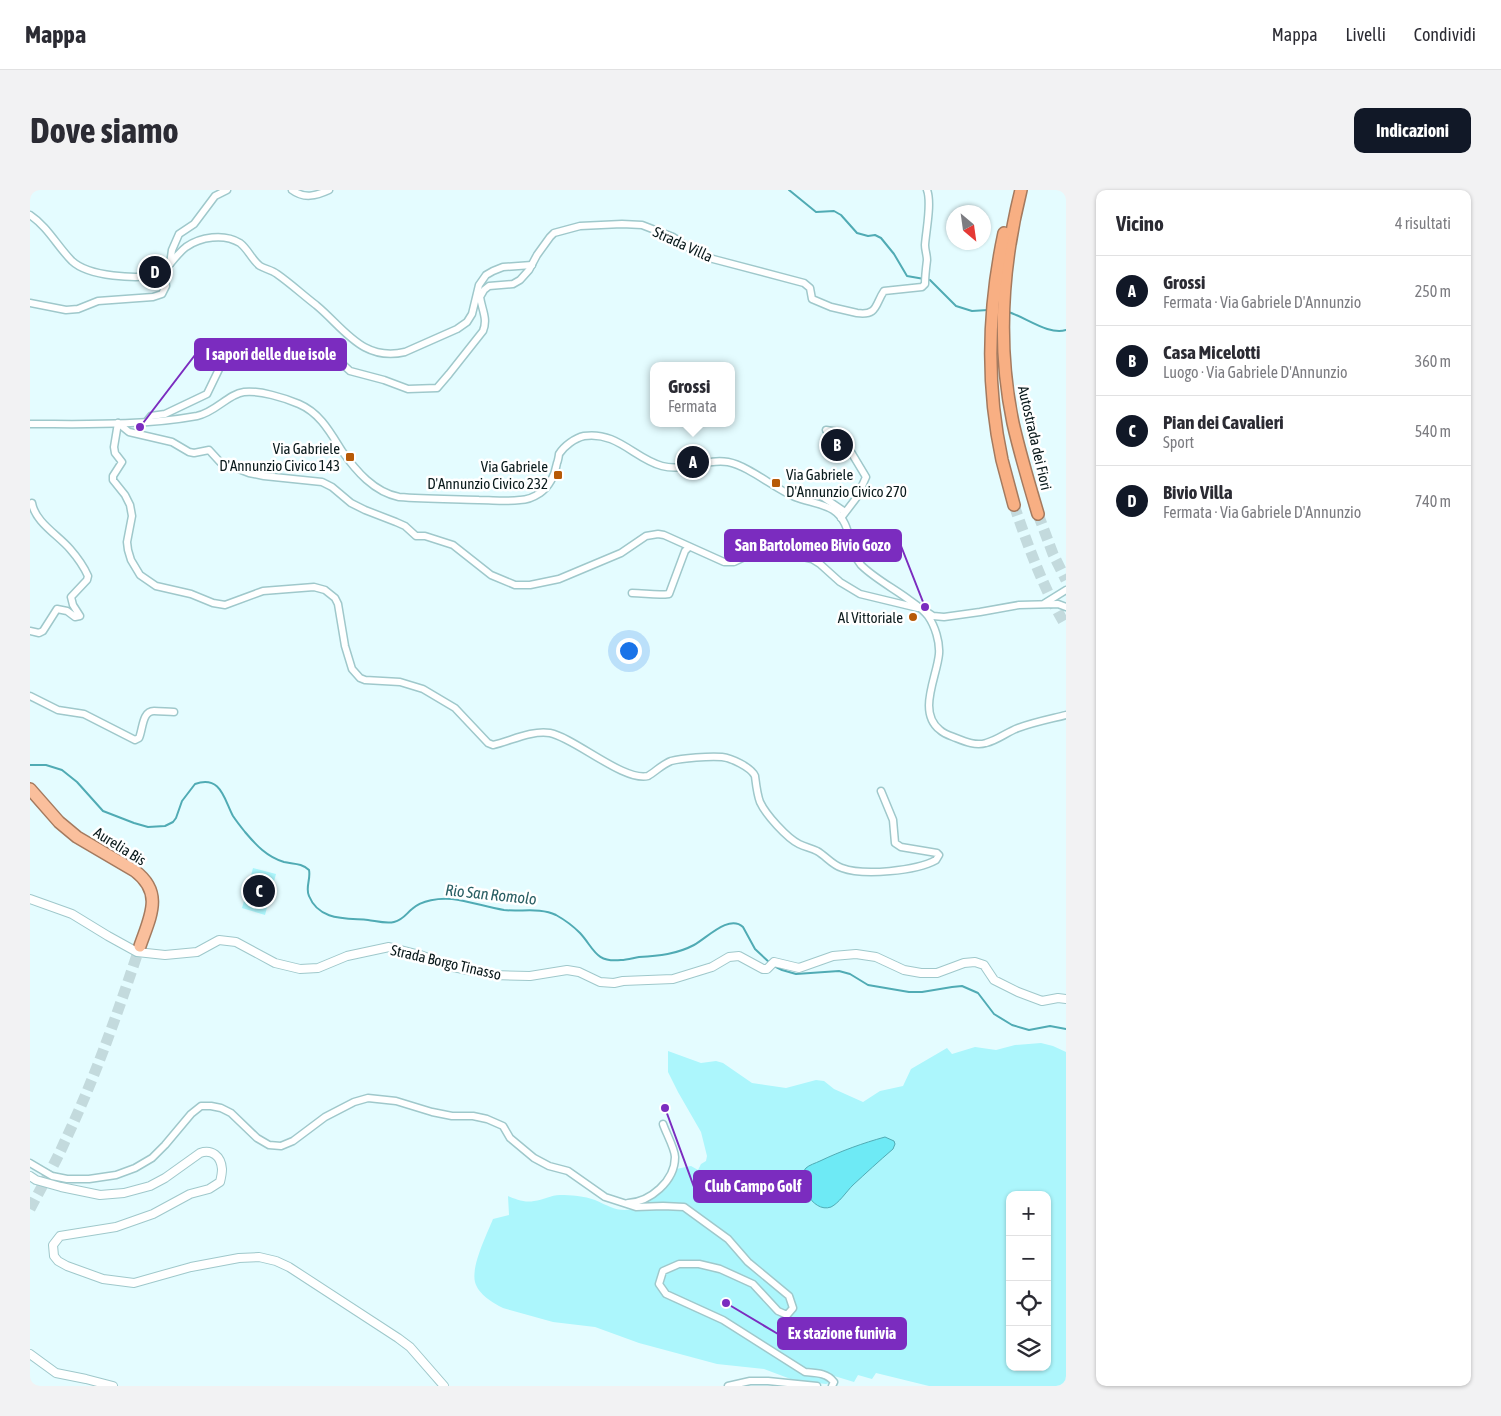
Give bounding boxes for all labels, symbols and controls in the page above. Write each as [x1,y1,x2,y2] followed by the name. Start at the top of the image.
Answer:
[25,21,86,48] text: Mappa
[1272,24,1318,45] text: Mappa
[1346,24,1386,45] text: Livelli
[1414,24,1476,45] text: Condividi
[1354,108,1471,153] button: Indicazioni
[30,110,179,150] text: Dove siamo
[946,205,991,250] north arrow
[1116,211,1164,235] text: Vicino
[1395,214,1451,232] text: 4 risultati
[651,223,715,265] street label: Strada Villa
[139,253,171,291] pin: D
[1163,271,1205,293] text: Grossi
[1128,282,1136,300] text: A
[1415,282,1451,300] text: 250 m
[1163,293,1361,311] text: Fermata · Via Gabriele D'Annunzio
[195,339,346,370] callout: I sapori delle due isole
[1163,341,1260,363] text: Casa Micelotti
[206,345,336,363] text: I sapori delle due isole
[1128,352,1136,370] text: B
[1415,352,1451,370] text: 360 m
[650,362,735,427] popup
[1163,363,1348,381] text: Luogo · Via Gabriele D'Annunzio
[668,375,710,397] text: Grossi
[1015,384,1055,492] street label: Autostrada dei Fiori
[668,397,717,415] text: Fermata
[1163,411,1284,433] text: Pian dei Cavalieri
[1128,422,1136,440] text: C
[1415,422,1451,440] text: 540 m
[821,426,853,464] pin: B
[1163,433,1194,451] text: Sport
[219,440,340,474] place label: Via Gabriele D'Annunzio Civico 143
[677,443,709,481] pin: A
[344,451,356,463] marker: Via Gabriele D'Annunzio Civico 143
[427,458,548,492] place label: Via Gabriele D'Annunzio Civico 232
[786,466,907,500] place label: Via Gabriele D'Annunzio Civico 270
[552,469,564,481] marker: Via Gabriele D'Annunzio Civico 232
[770,477,782,489] marker: Via Gabriele D'Annunzio Civico 270
[1163,481,1233,503] text: Bivio Villa
[1128,492,1136,510] text: D
[1415,492,1451,510] text: 740 m
[1163,503,1361,521] text: Fermata · Via Gabriele D'Annunzio
[725,530,901,561] callout: San Bartolomeo Bivio Gozo
[735,536,891,554] text: San Bartolomeo Bivio Gozo
[838,609,903,626] place label: Al Vittoriale
[907,611,919,623] marker: Al Vittoriale
[616,638,642,664] your location
[91,823,149,869] street label: Aurelia Bis
[243,872,275,910] pin: C
[445,880,537,908] water label: Rio San Romolo
[389,941,503,983] street label: Strada Borgo Tinasso
[694,1171,811,1202] callout: Club Campo Golf
[704,1177,802,1195] text: Club Campo Golf
[1006,1191,1051,1371] map controls
[1006,1191,1051,1236] button: +
[1006,1236,1051,1281] button: −
[1006,1281,1051,1326] button: locate
[778,1318,906,1349] callout: Ex stazione funivia
[788,1324,896,1342] text: Ex stazione funivia
[1006,1326,1051,1371] button: layers

